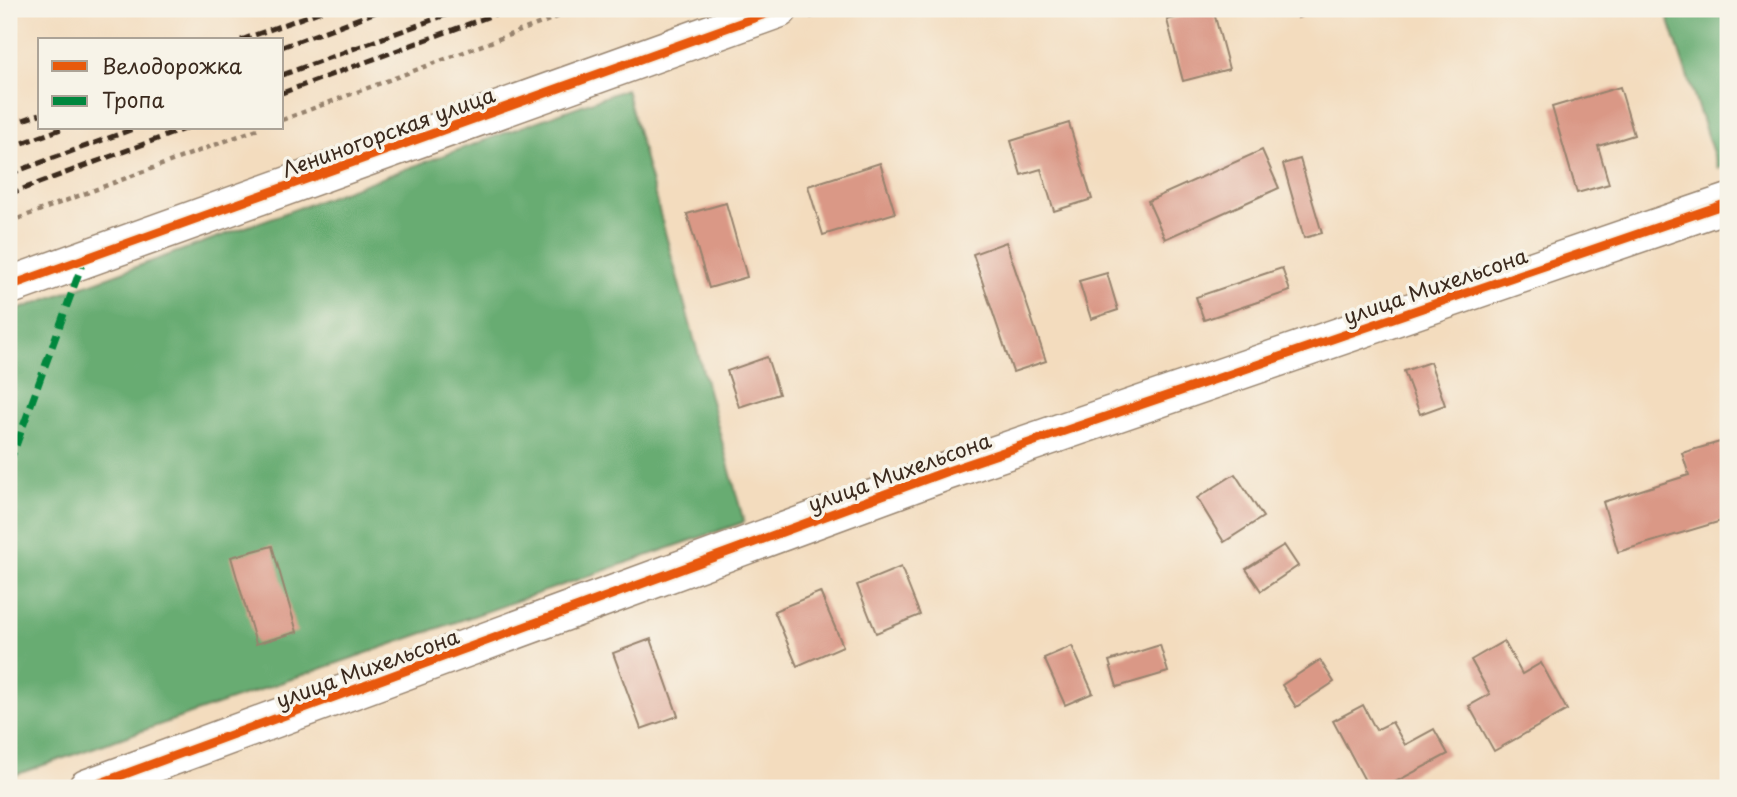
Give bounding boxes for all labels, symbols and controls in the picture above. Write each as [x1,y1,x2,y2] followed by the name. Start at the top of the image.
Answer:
[38,38,284,130] legend
[102,49,243,81] text: Велодорожка
[277,77,500,185] street label: Лениногорская улица
[102,83,164,115] text: Тропа
[1339,238,1531,332] street label: улица Михельсона
[803,423,995,519] street label: улица Михельсона
[271,619,463,715] street label: улица Михельсона

